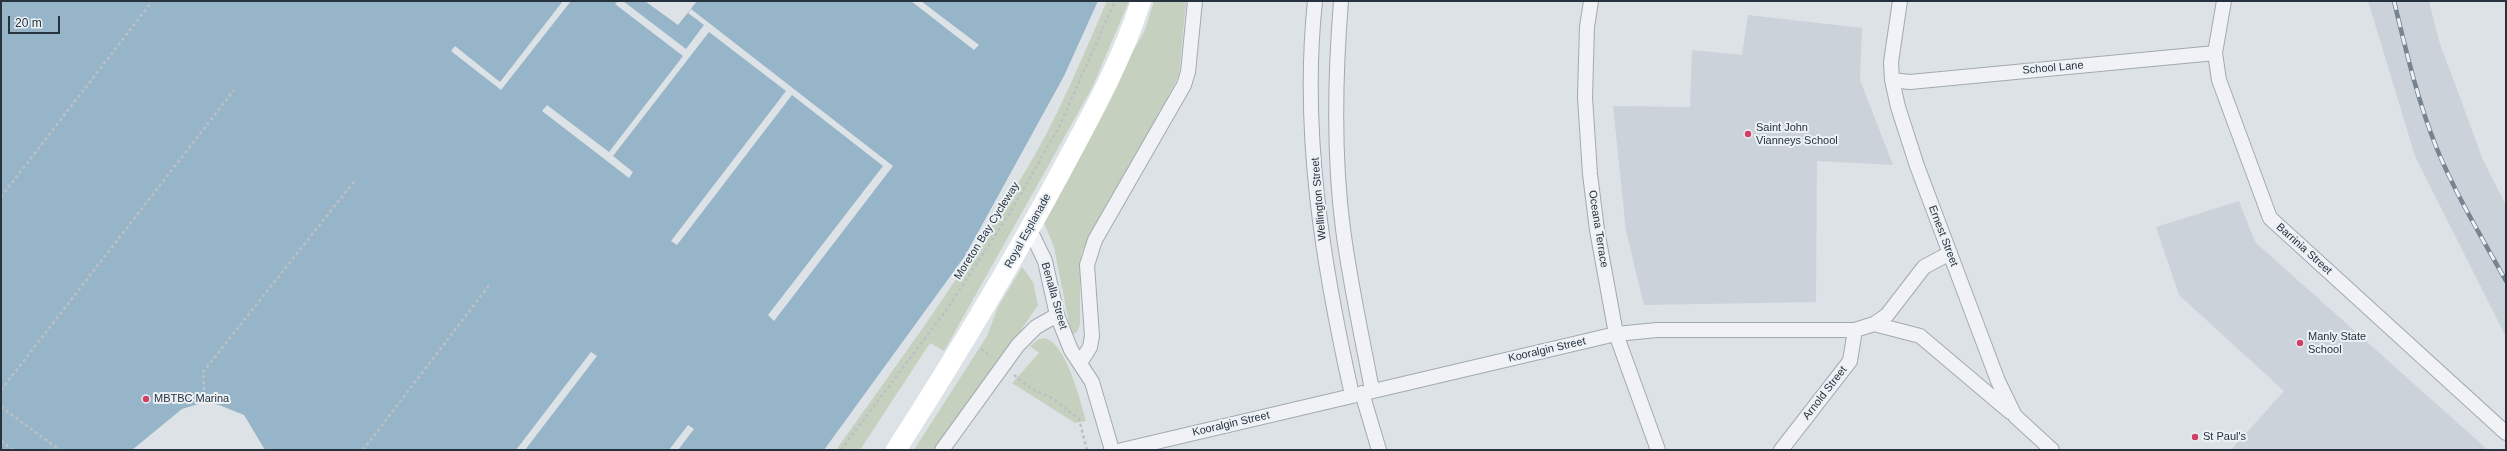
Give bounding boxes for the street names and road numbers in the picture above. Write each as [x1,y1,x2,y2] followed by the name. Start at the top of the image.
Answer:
[2022,59,2084,77] street label: School Lane
[1309,157,1329,241] street label: Wellington Street
[952,180,1022,282] street label: Moreton Bay Cycleway
[1585,189,1611,269] street label: Oceana Terrace
[1002,191,1054,271] street label: Royal Esplanade
[1925,204,1961,268] street label: Ernest Street
[2273,221,2335,277] street label: Barrinia Street
[1038,261,1070,331] street label: Benalla Street
[1507,335,1587,365] street label: Kooralgin Street
[1800,364,1850,422] street label: Arnold Street
[1191,409,1271,439] street label: Kooralgin Street

